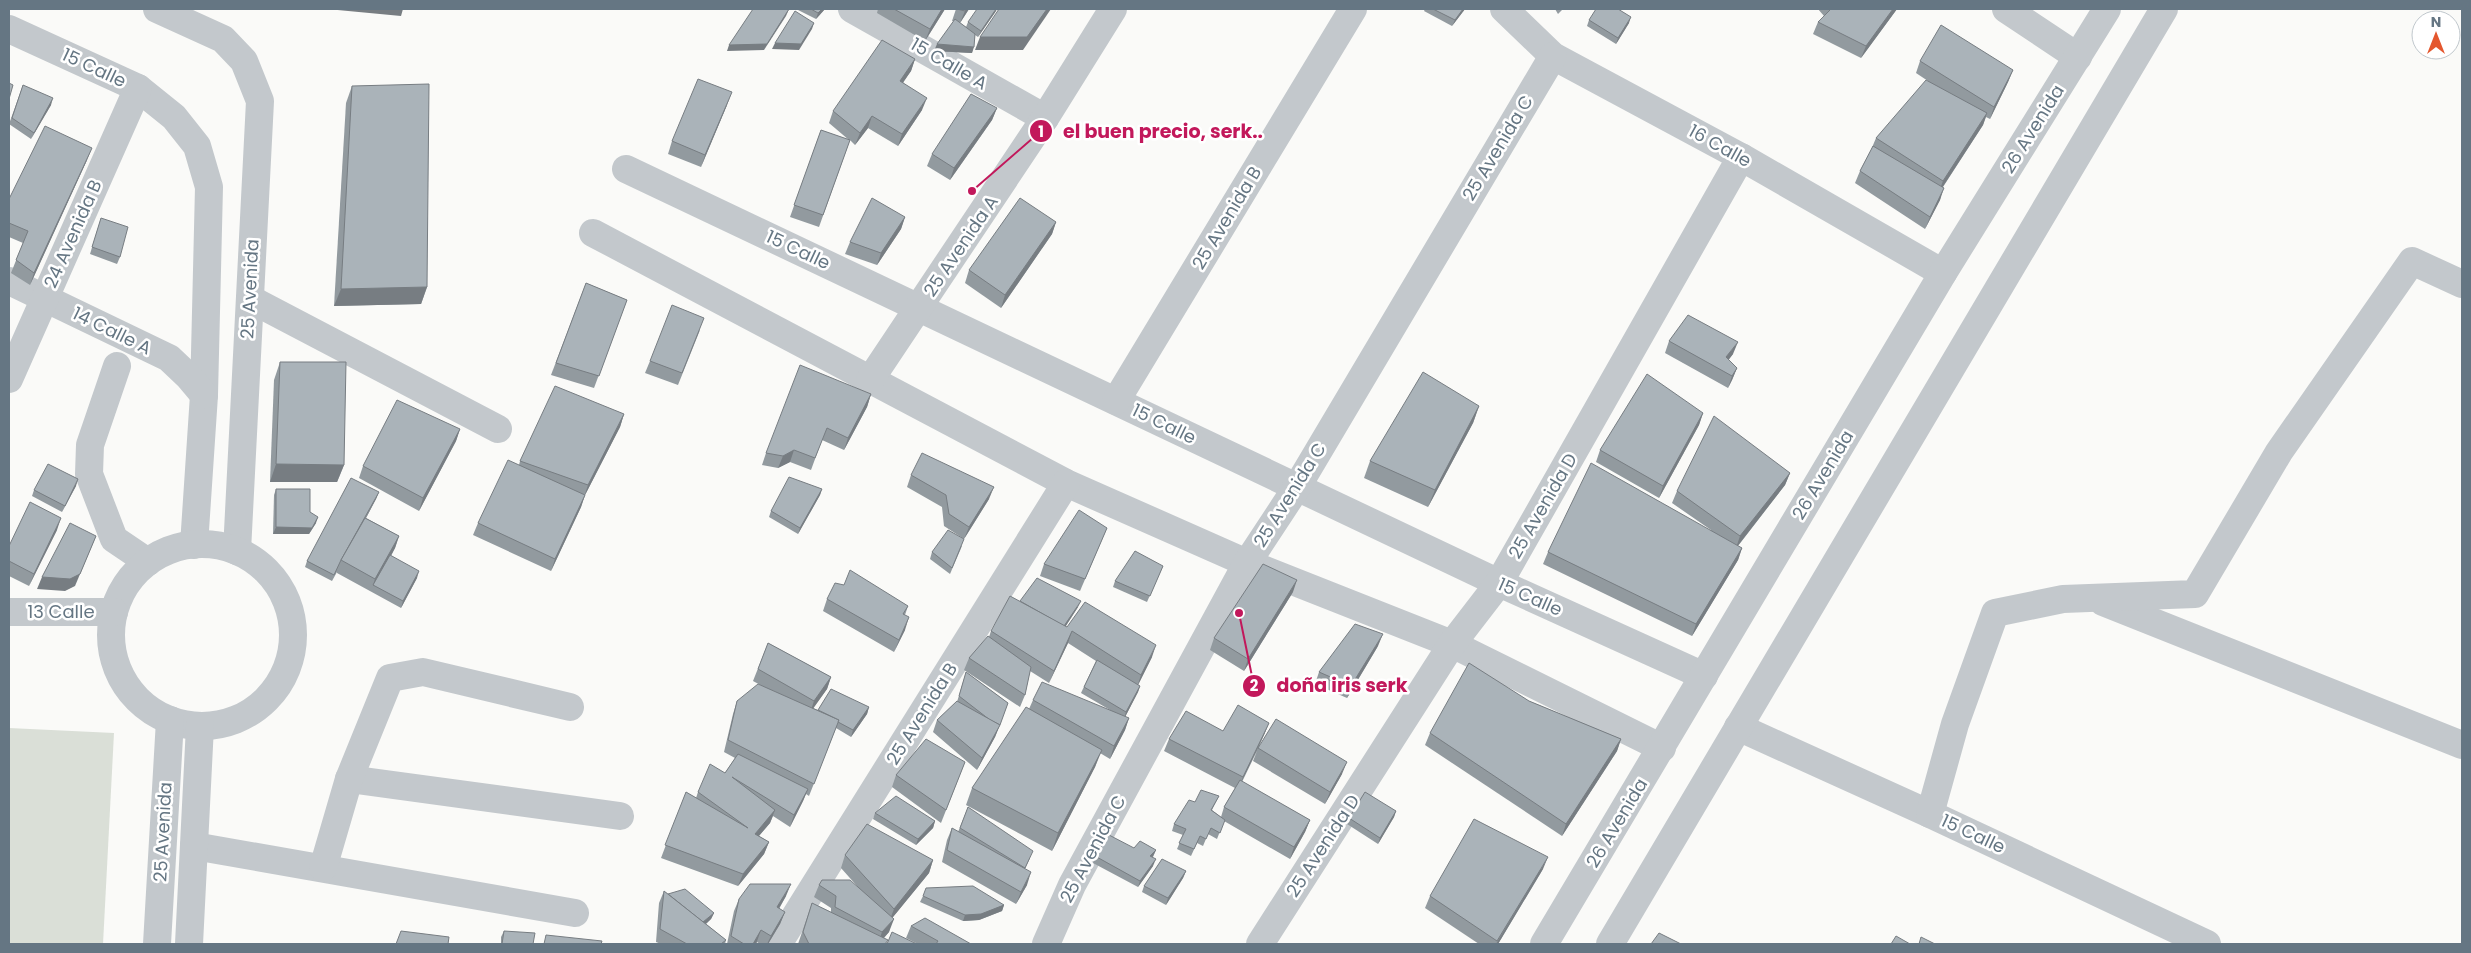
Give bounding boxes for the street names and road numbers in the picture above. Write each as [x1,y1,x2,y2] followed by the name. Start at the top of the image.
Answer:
[906,32,992,96] street label: 15 Calle A
[58,42,130,93] street label: 15 Calle
[1995,80,2070,178] street label: 26 Avenida
[1456,90,1539,205] street label: 25 Avenida C
[1684,118,1756,173] street label: 16 Calle
[1186,162,1267,274] street label: 25 Avenida B
[38,176,108,292] street label: 24 Avenida B
[917,190,1004,301] street label: 25 Avenida A
[762,224,834,275] street label: 15 Calle
[234,238,265,340] street label: 25 Avenida
[69,301,156,360] street label: 14 Calle A
[1128,397,1200,450] street label: 15 Calle
[1786,425,1859,524] street label: 26 Avenida
[1247,438,1332,552] street label: 25 Avenida C
[1502,449,1583,563] street label: 25 Avenida D
[1494,571,1566,622] street label: 15 Calle
[27,599,95,624] street label: 13 Calle
[880,658,963,770] street label: 25 Avenida B
[1580,773,1653,872] street label: 26 Avenida
[147,781,178,883] street label: 25 Avenida
[1054,790,1131,907] street label: 25 Avenida C
[1280,790,1365,902] street label: 25 Avenida D
[1937,808,2009,859] street label: 15 Calle

